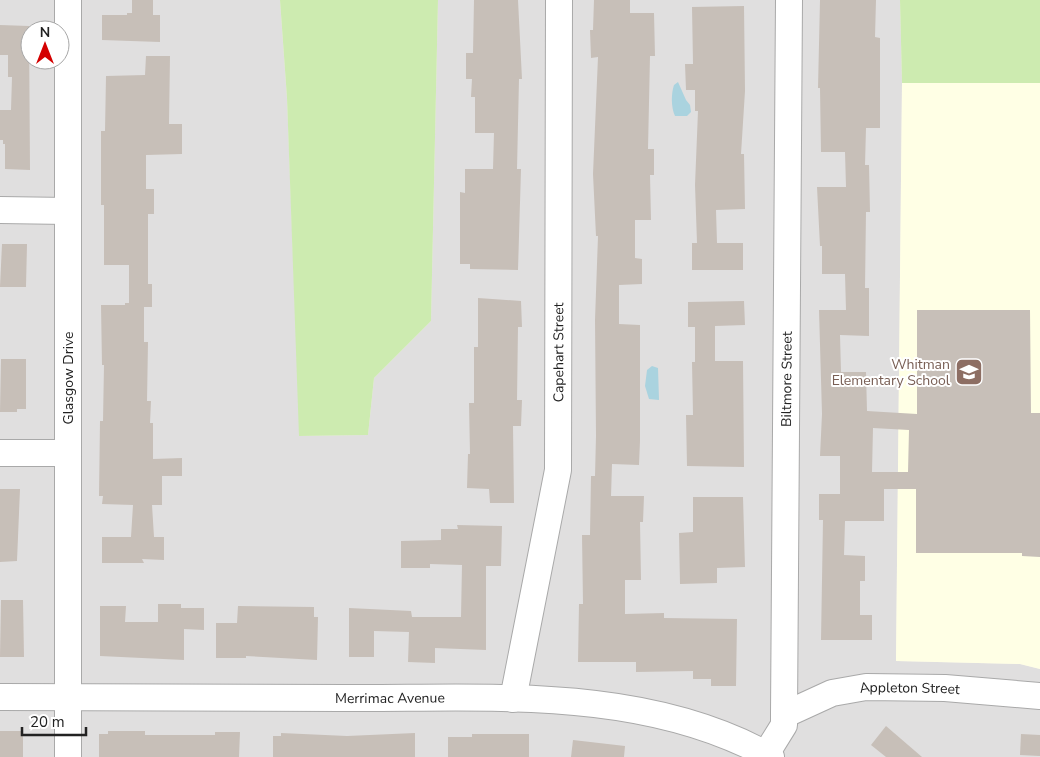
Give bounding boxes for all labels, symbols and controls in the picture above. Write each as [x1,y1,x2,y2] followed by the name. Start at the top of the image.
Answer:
[20,20,70,70] north arrow
[40,23,50,42] text: N
[549,302,568,402] street label: Capehart Street
[777,331,797,427] street label: Biltmore Street
[59,332,78,424] street label: Glasgow Drive
[832,355,951,390] place label: Whitman Elementary School
[954,357,984,387] school or university icon: Whitman Elementary School
[858,678,961,699] street label: Appleton Street
[335,689,445,708] street label: Merrimac Avenue
[22,704,86,736] scale bar
[30,712,65,732] text: 20 m

